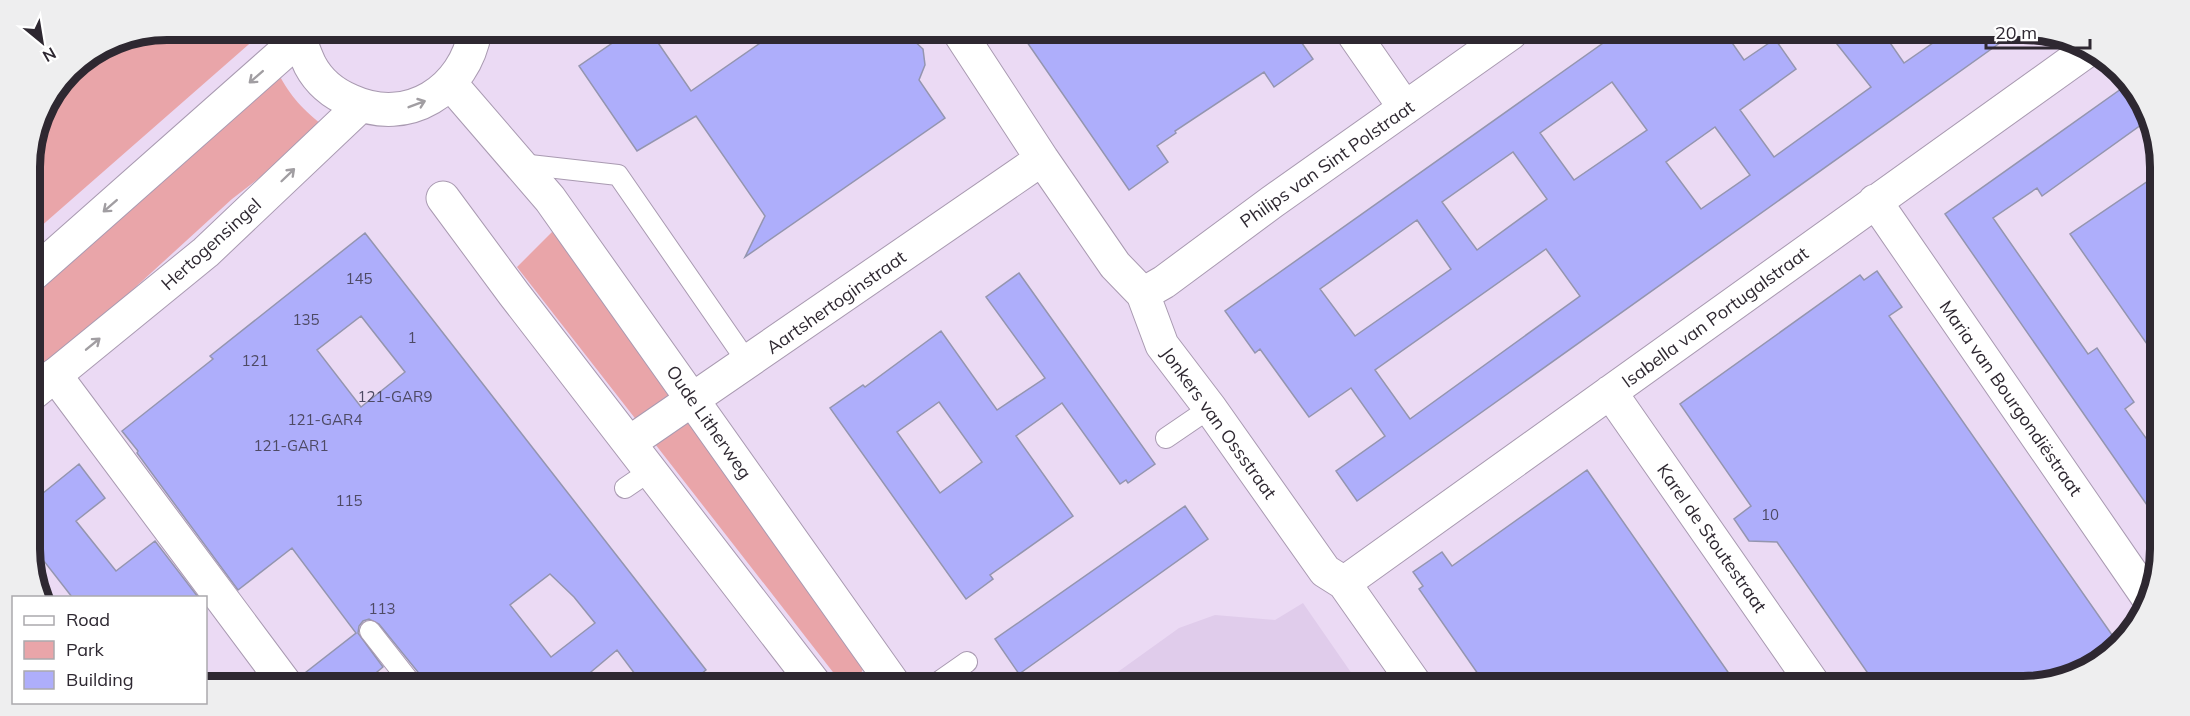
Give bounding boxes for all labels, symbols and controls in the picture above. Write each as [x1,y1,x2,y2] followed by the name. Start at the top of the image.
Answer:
[12,12,72,72] north arrow
[1986,12,2090,50] scale bar
[1995,21,2037,44] text: 20 m
[39,43,60,67] text: N
[249,70,264,84] one-way arrow
[1235,95,1419,233] street label: Philips van Sint Polstraat
[408,97,426,108] one-way arrow
[280,167,295,182] one-way arrow
[156,193,266,295] street label: Hertogensingel
[103,199,118,213] one-way arrow
[1617,242,1813,392] street label: Isabella van Portugalstraat
[762,245,910,359] street label: Aartshertoginstraat
[345,269,373,288] house number: 145
[1935,296,2087,500] street label: Maria van Bourgondiëstraat
[292,310,320,329] house number: 135
[407,328,417,347] house number: 1
[85,337,101,350] one-way arrow
[1156,342,1282,504] street label: Jonkers van Ossstraat
[241,351,269,370] house number: 121
[661,361,757,483] street label: Oude Litherweg
[358,387,432,406] house number: 121-GAR9
[288,410,362,429] house number: 121-GAR4
[254,436,328,455] house number: 121-GAR1
[1652,459,1772,617] street label: Karel de Stoutestraat
[335,491,363,510] house number: 115
[1761,505,1779,524] house number: 10
[12,596,207,704] legend
[368,599,396,618] house number: 113
[66,608,110,631] text: Road
[66,638,105,661] text: Park
[66,668,134,691] text: Building

